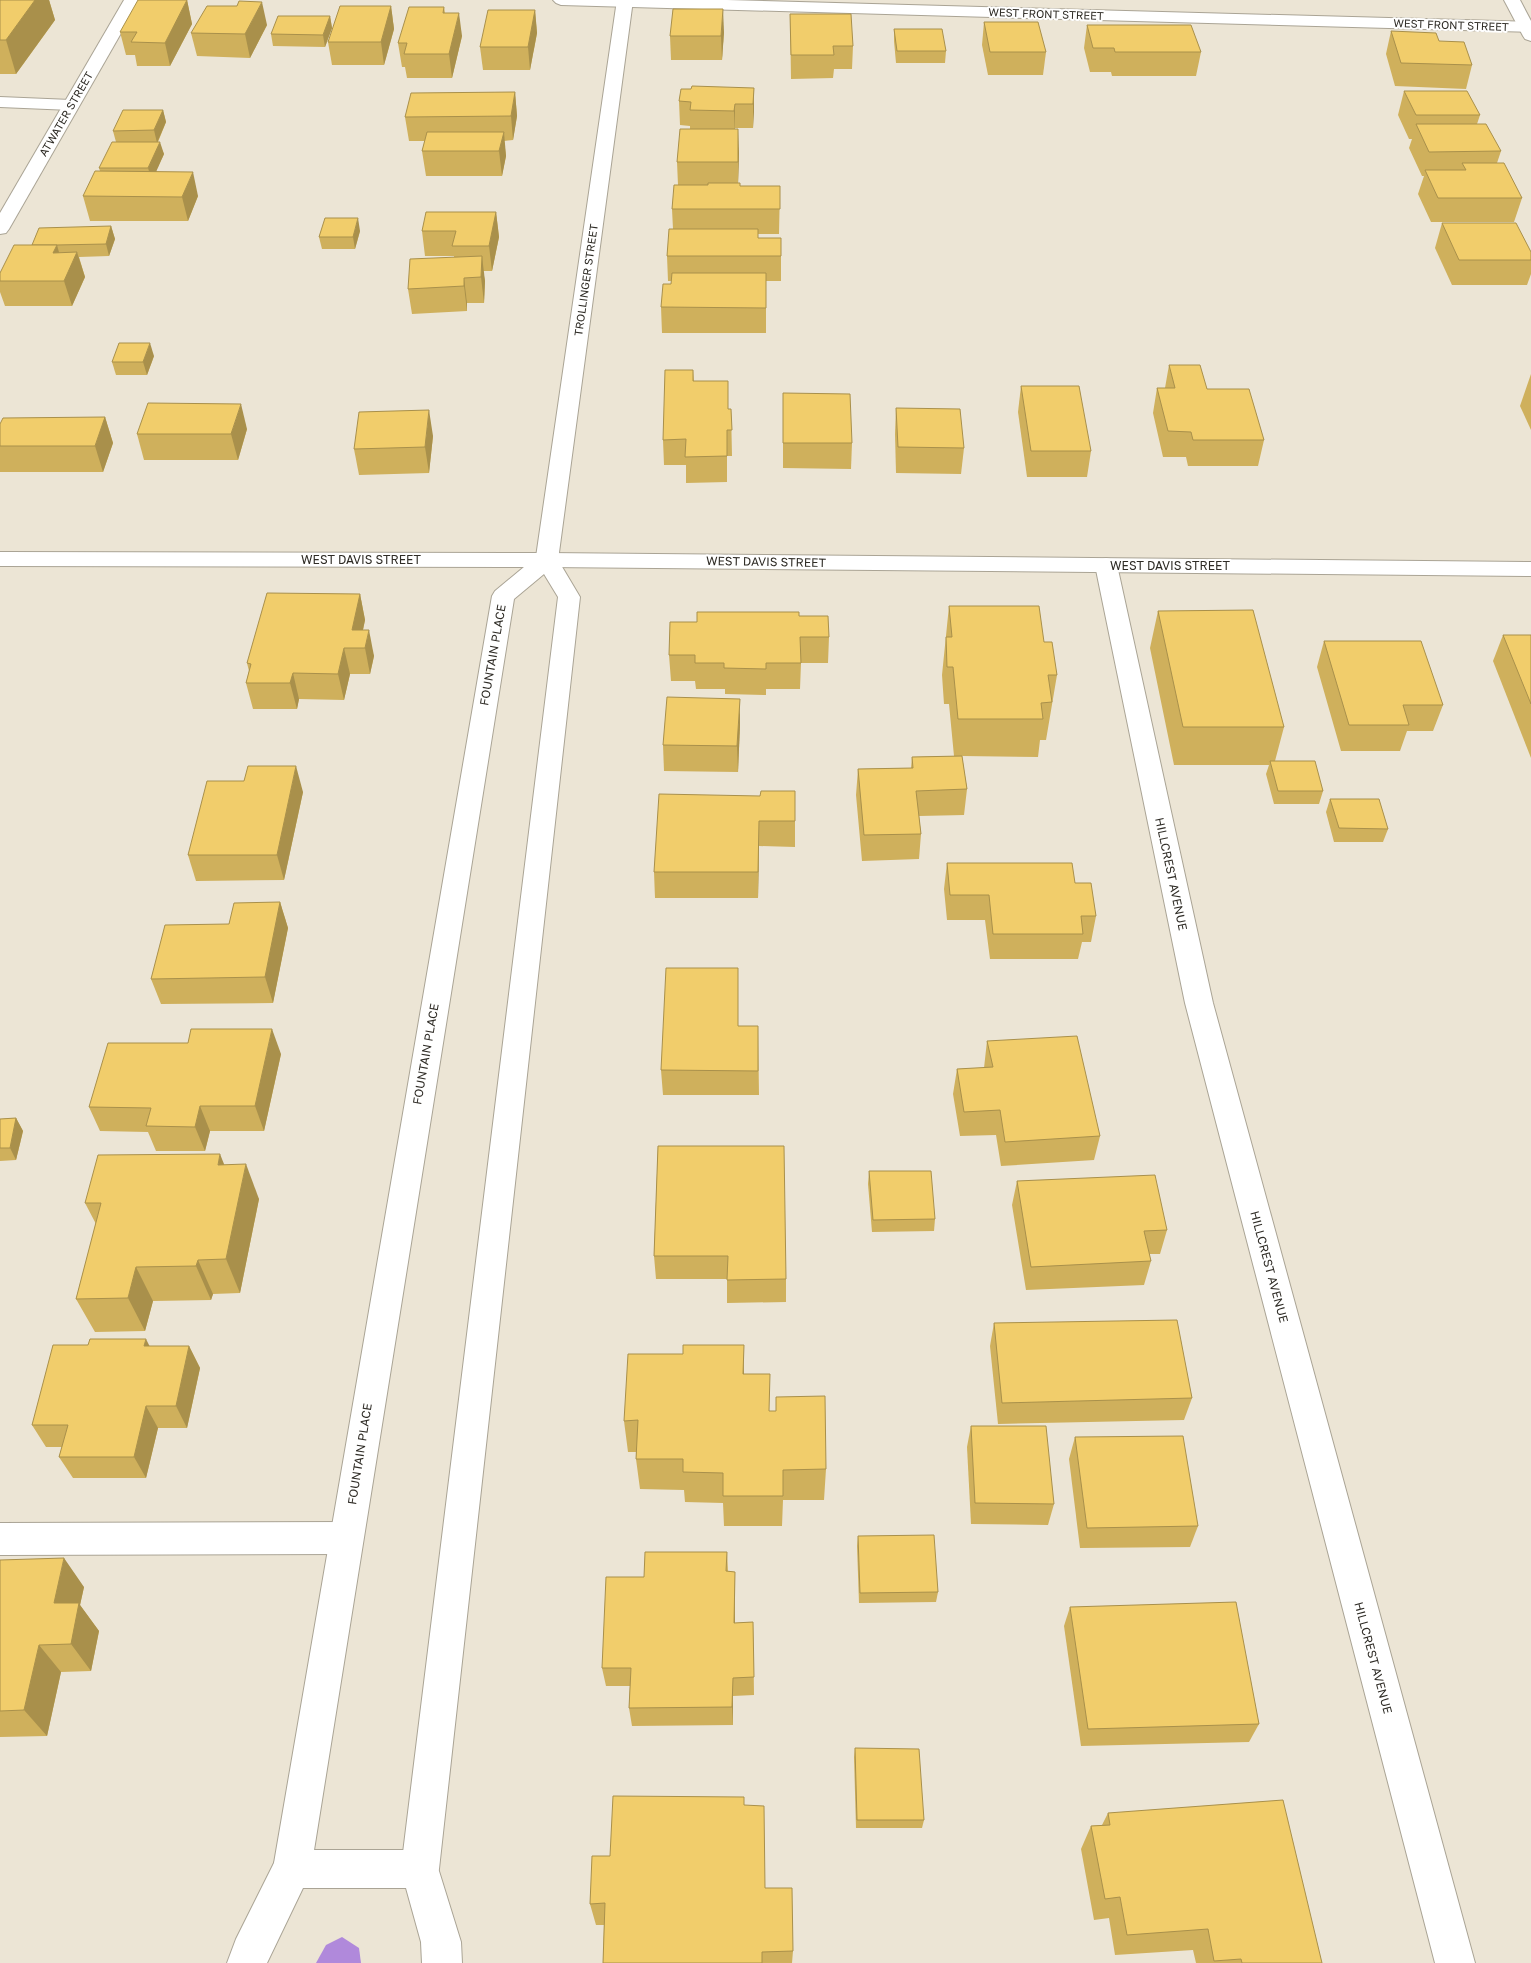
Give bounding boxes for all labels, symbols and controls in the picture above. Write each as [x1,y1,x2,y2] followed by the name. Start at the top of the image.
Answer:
[988,5,1104,22] street label: WEST FRONT STREET
[1393,16,1509,33] street label: WEST FRONT STREET
[36,69,95,158] street label: ATWATER STREET
[571,223,600,337] street label: TROLLINGER STREET
[301,552,421,567] street label: WEST DAVIS STREET
[706,553,827,570] street label: WEST DAVIS STREET
[1110,558,1230,573] street label: WEST DAVIS STREET
[476,603,509,707] street label: FOUNTAIN PLACE
[1152,816,1191,932] street label: HILLCREST AVENUE
[409,1002,442,1106] street label: FOUNTAIN PLACE
[1247,1209,1292,1324] street label: HILLCREST AVENUE
[344,1402,375,1506] street label: FOUNTAIN PLACE
[1351,1600,1396,1715] street label: HILLCREST AVENUE

